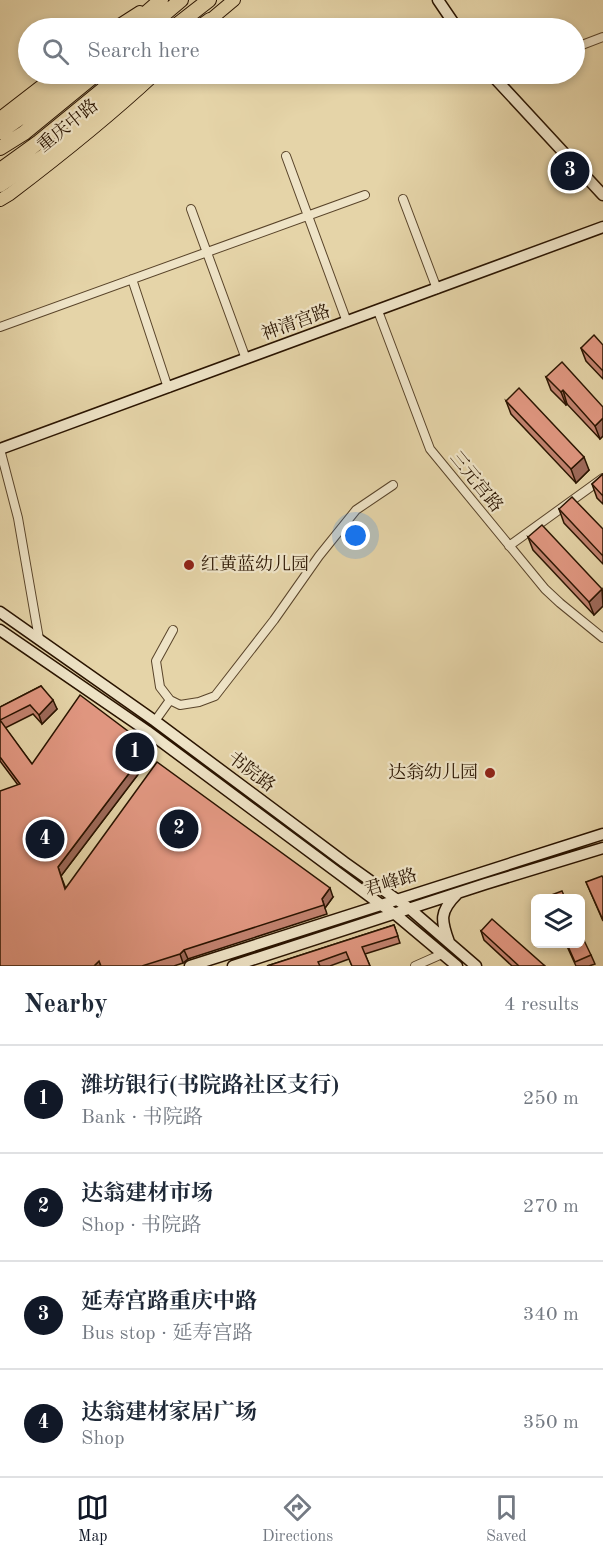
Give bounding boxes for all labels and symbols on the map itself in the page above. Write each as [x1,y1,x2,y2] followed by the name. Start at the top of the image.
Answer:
[33,95,102,156] street label: 重庆中路
[550,148,590,194] pin: 3
[258,300,333,344] street label: 神清宫路
[446,447,507,516] street label: 三元宫路
[341,521,370,550] your location
[201,554,309,574] place label: 红黄蓝幼儿园
[182,558,196,572] marker: 红黄蓝幼儿园
[116,730,154,774] pin: 1
[224,747,279,795] street label: 书院路
[388,762,478,782] place label: 达翁幼儿园
[483,766,497,780] marker: 达翁幼儿园
[160,806,198,852] pin: 2
[26,816,64,862] pin: 4
[362,864,419,900] street label: 君峰路

